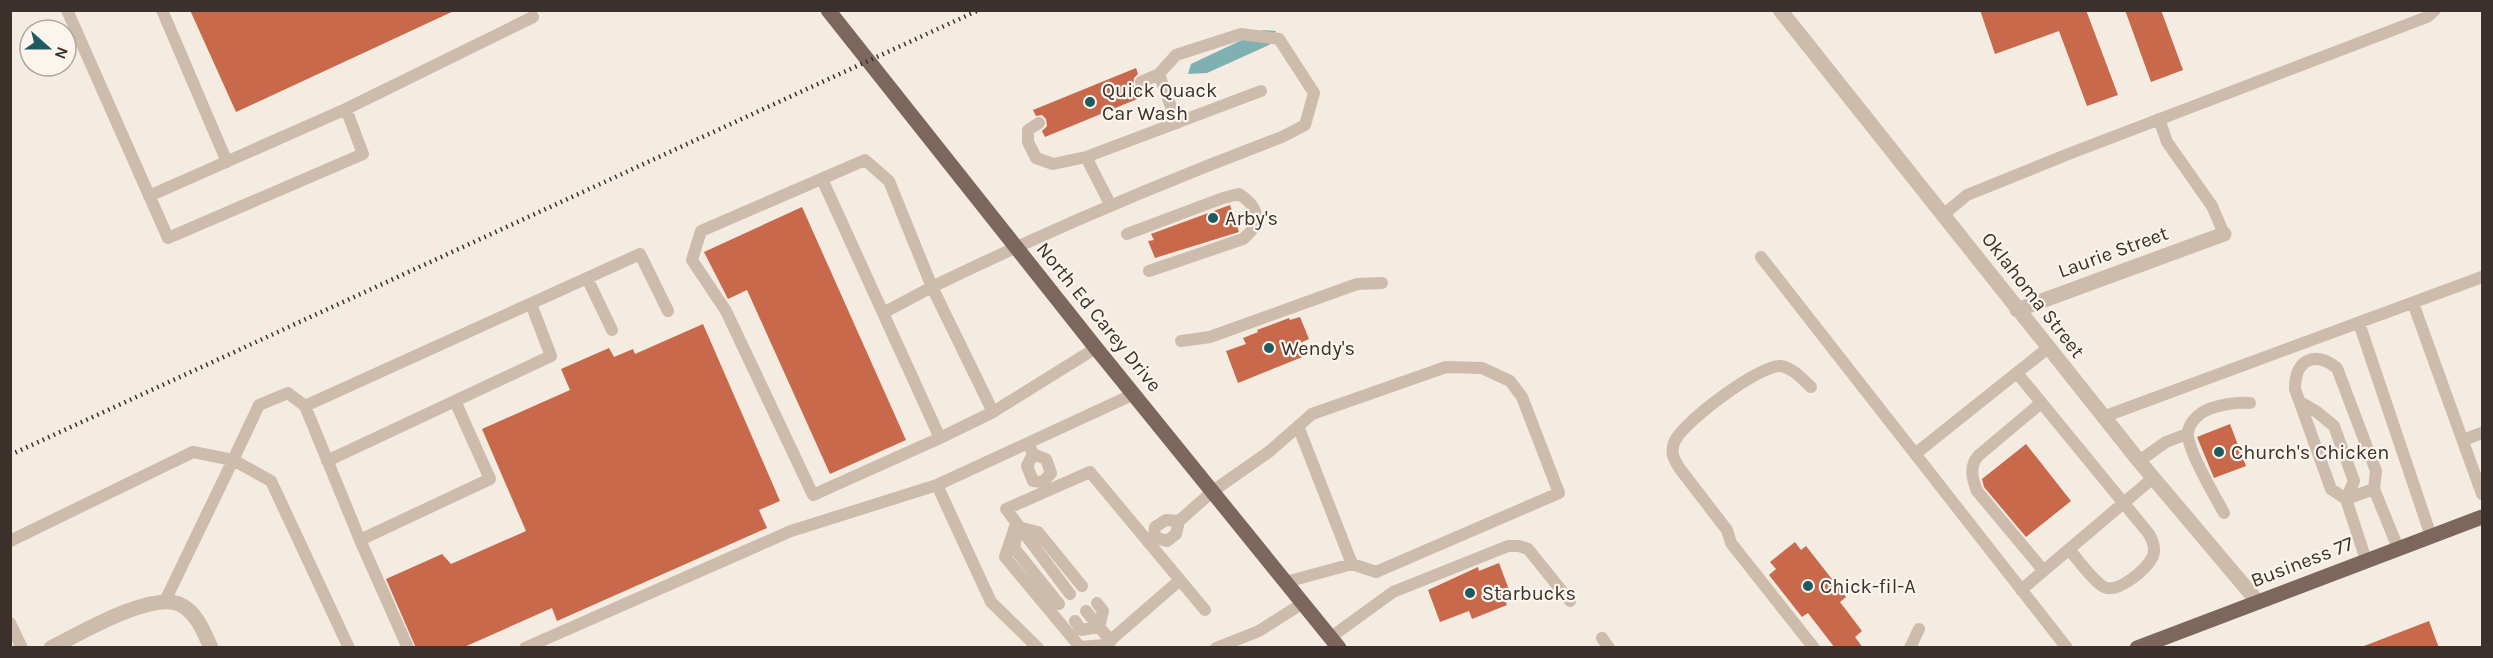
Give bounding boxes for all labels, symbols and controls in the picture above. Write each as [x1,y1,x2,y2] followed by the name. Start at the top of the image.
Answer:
[18,18,78,78] north arrow
[51,44,72,62] text: N
[1102,79,1217,125] place label: Quick Quack Car Wash
[1083,95,1097,109] marker: Quick Quack Car Wash
[1225,207,1278,230] place label: Arby's
[1206,211,1220,225] marker: Arby's
[2055,221,2172,283] street label: Laurie Street
[1977,228,2090,363] street label: Oklahoma Street
[1032,238,1166,396] street label: North Ed Carey Drive
[1281,337,1355,360] place label: Wendy's
[1262,341,1276,355] marker: Wendy's
[2231,441,2389,464] place label: Church's Chicken
[2212,445,2226,459] marker: Church's Chicken
[2248,532,2357,592] street label: Business 77
[1820,575,1916,598] place label: Chick-fil-A
[1801,579,1815,593] marker: Chick-fil-A
[1482,582,1576,605] place label: Starbucks
[1463,586,1477,600] marker: Starbucks

